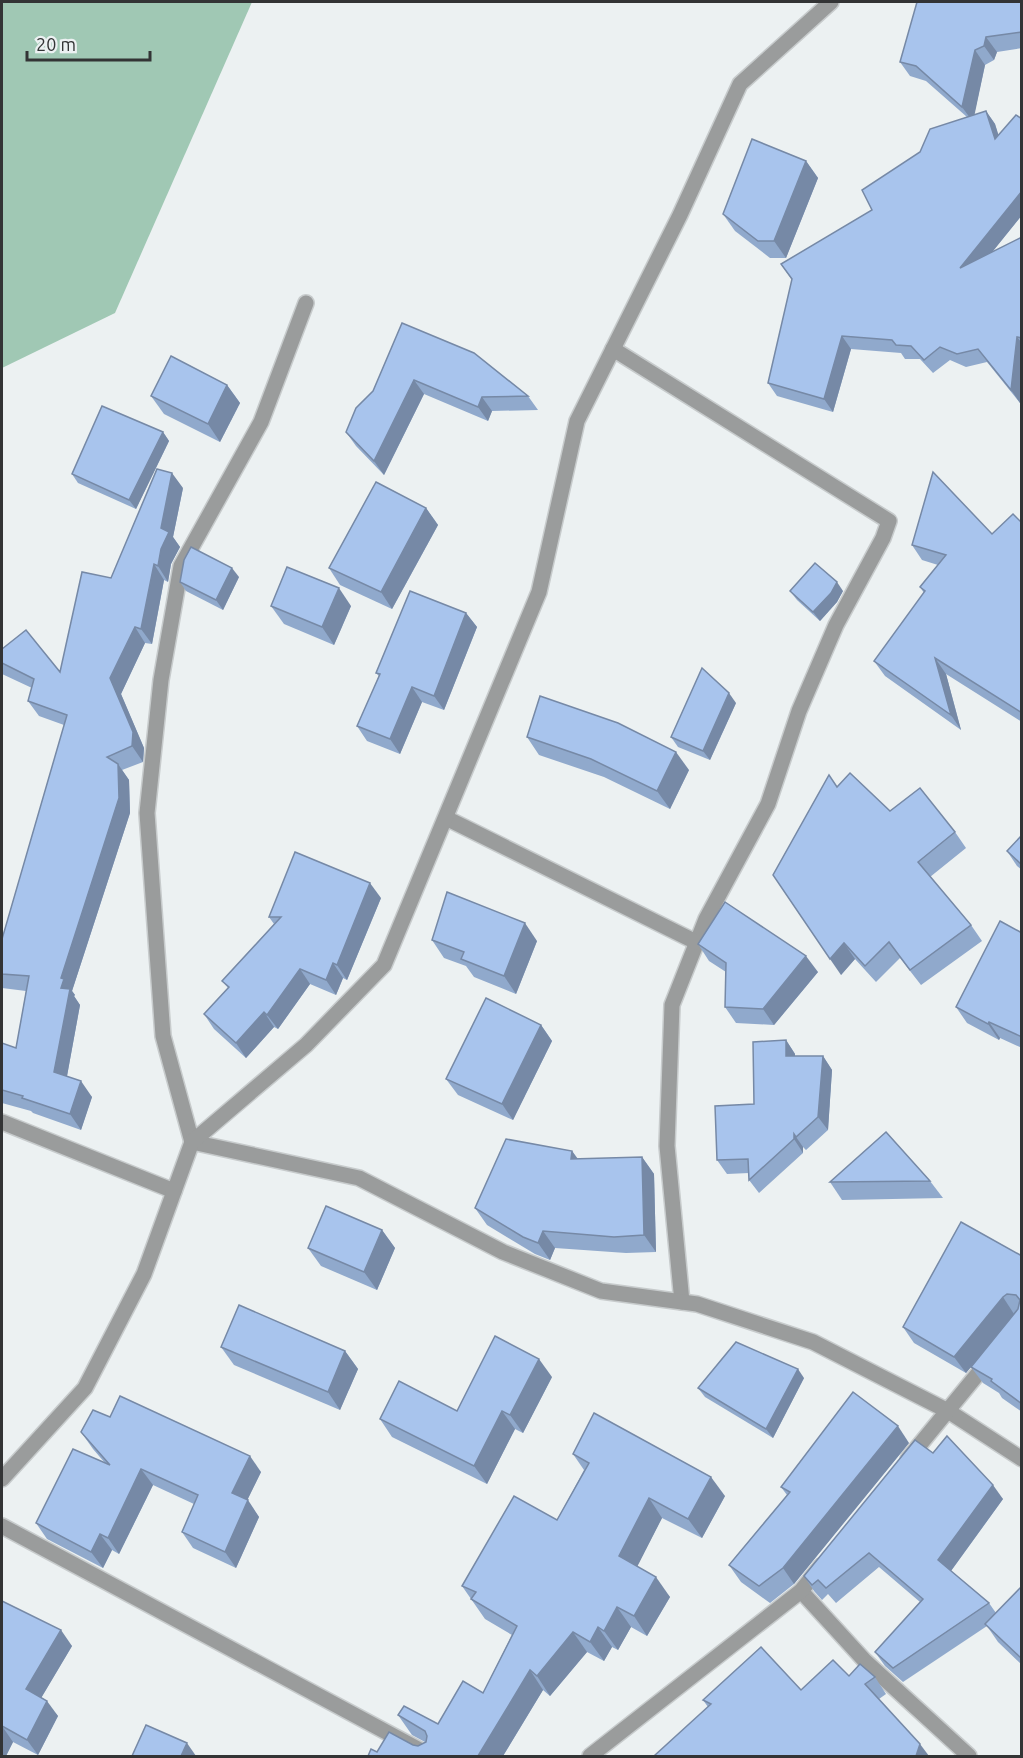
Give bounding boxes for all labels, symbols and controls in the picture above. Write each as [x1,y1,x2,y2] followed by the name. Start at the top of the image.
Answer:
[27,24,150,62] scale bar
[36,34,76,54] text: 20 m

